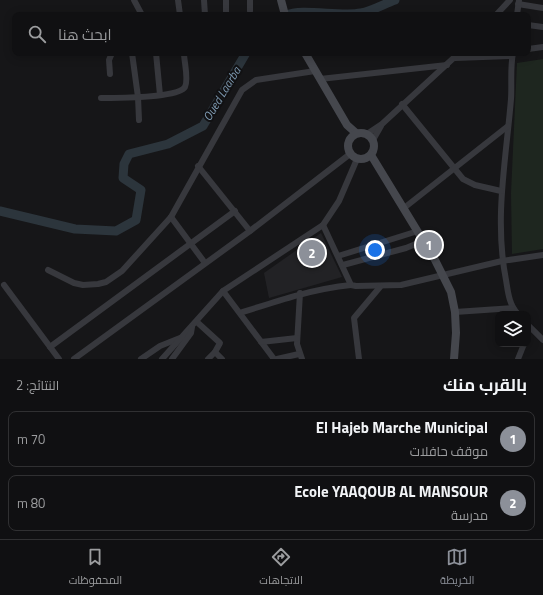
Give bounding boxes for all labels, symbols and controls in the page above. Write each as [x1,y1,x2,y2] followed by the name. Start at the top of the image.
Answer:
[12,12,531,56] search box
[26,23,48,45] icon: search
[58,23,111,46] text: ابحث هنا
[198,62,246,125] water label: Oued Laarba
[416,230,442,260] pin: 1
[299,238,325,268] pin: 2
[365,240,385,260] your location
[495,311,531,347] map controls
[495,311,531,347] button: layers
[443,372,527,398] text: بالقرب منك
[16,375,59,395] text: النتائج: 2
[316,416,488,439] text: El Hajeb Marche Municipal
[17,429,45,449] text: 70 m
[509,429,517,449] text: 1
[410,441,488,461] text: موقف حافلات
[294,480,488,503] text: Ecole YAAQOUB AL MANSOUR
[17,493,45,513] text: 80 m
[509,493,517,513] text: 2
[451,505,488,525] text: مدرسة
[69,546,122,590] tab: المحفوظات
[259,546,303,590] tab: الاتجاهات
[440,546,474,590] tab: الخريطة

